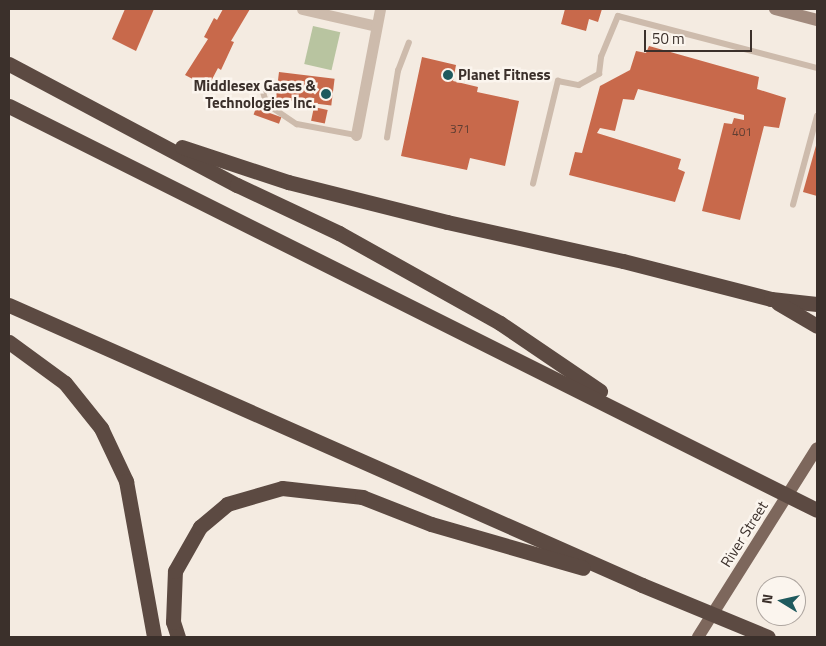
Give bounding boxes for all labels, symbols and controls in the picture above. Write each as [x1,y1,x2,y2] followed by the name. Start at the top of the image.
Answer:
[646,20,754,52] scale bar
[652,27,685,50] text: 50 m
[458,66,551,84] place label: Planet Fitness
[442,69,454,81] marker: Planet Fitness
[193,76,316,111] place label: Middlesex Gases & Technologies Inc.
[320,88,332,100] marker: Middlesex Gases & Technologies Inc.
[450,122,470,136] house number: 371
[732,125,752,139] house number: 401
[717,498,771,570] street label: River Street
[756,576,806,626] north arrow
[756,592,778,605] text: N

